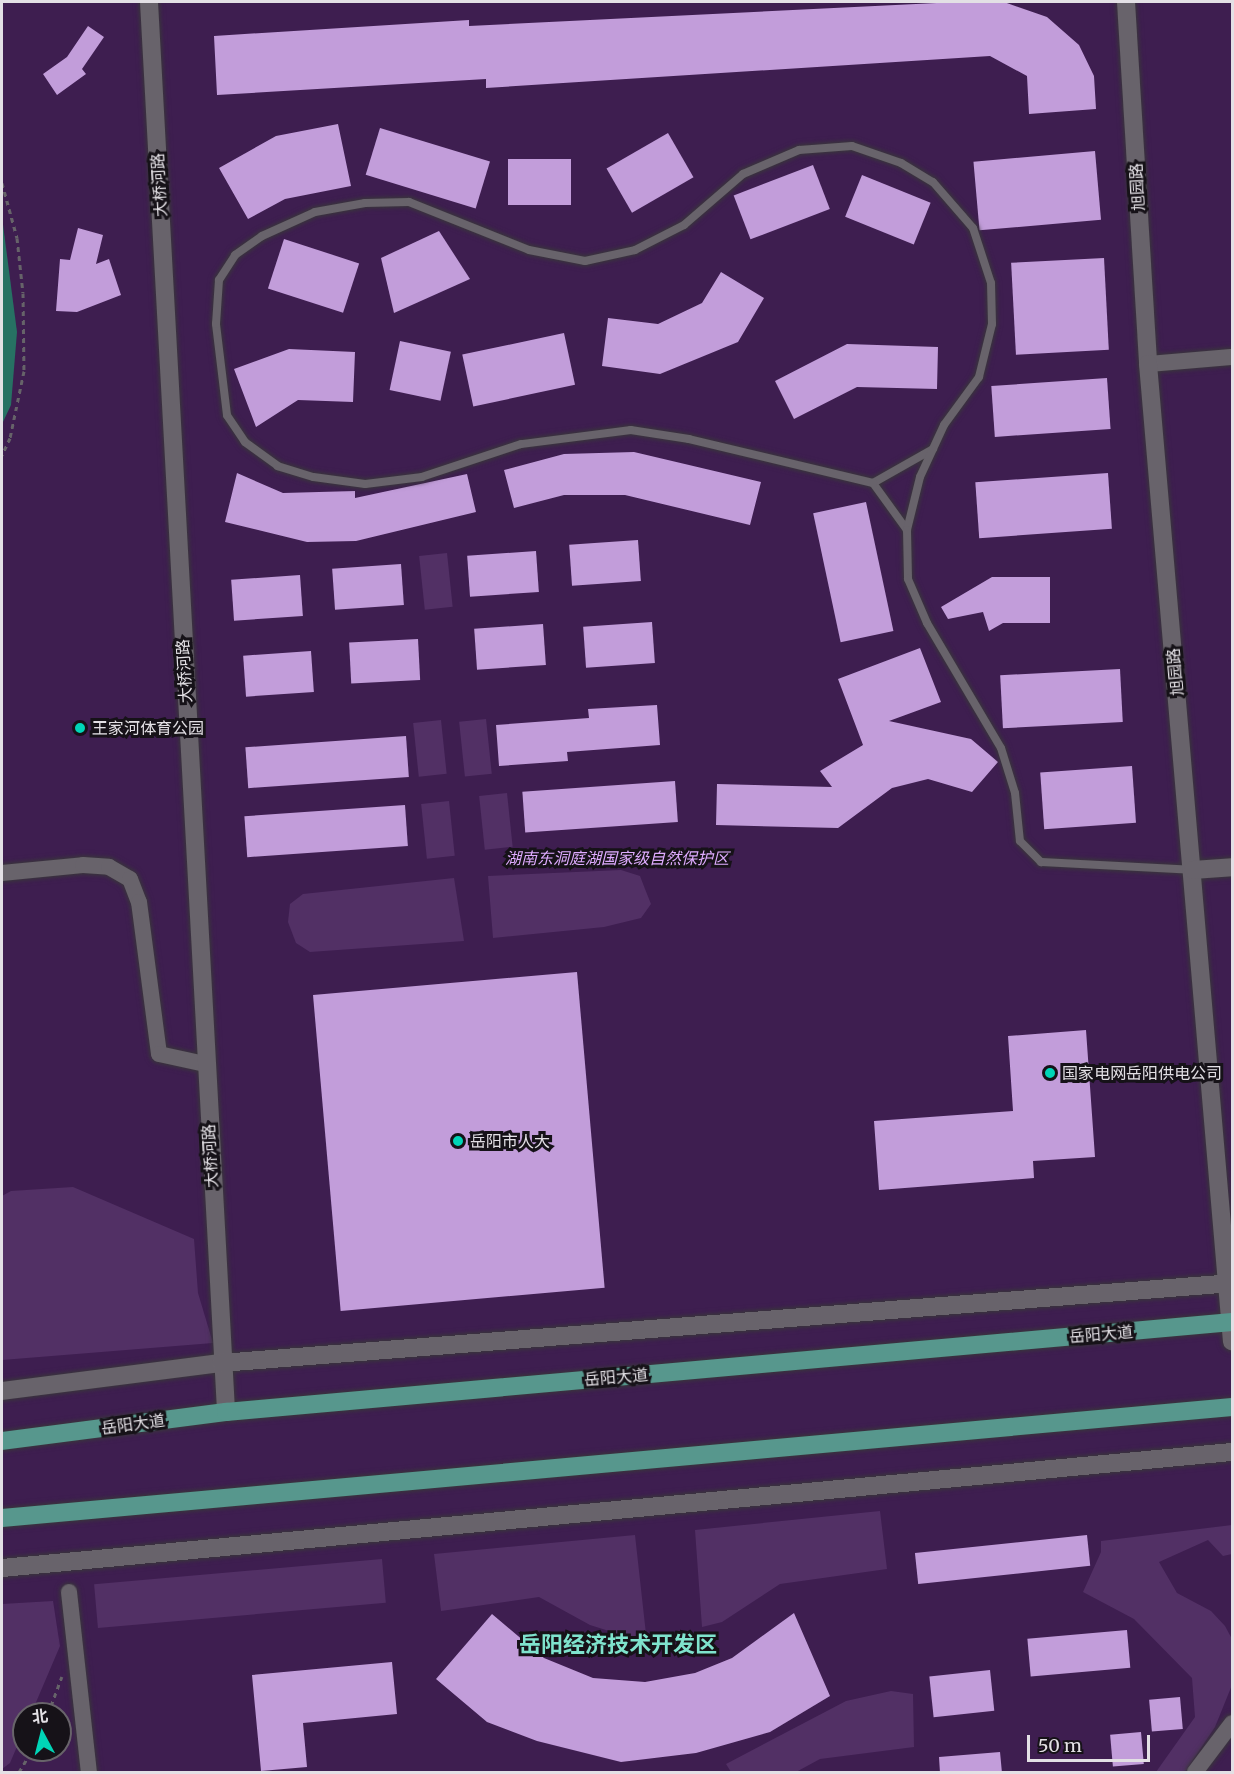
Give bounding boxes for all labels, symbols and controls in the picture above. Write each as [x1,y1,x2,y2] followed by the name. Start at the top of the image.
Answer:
[148,153,170,217] street label: 大桥河路
[1126,163,1148,211] street label: 旭园路
[173,639,195,703] street label: 大桥河路
[1163,647,1187,697] street label: 旭园路
[92,718,204,738] place label: 王家河体育公园
[73,721,87,735] marker: 王家河体育公园
[505,848,729,868] park label: 湖南东洞庭湖国家级自然保护区
[1062,1063,1222,1083] place label: 国家电网岳阳供电公司
[1043,1066,1057,1080] marker: 国家电网岳阳供电公司
[199,1124,221,1188] street label: 大桥河路
[470,1131,550,1151] place label: 岳阳市人大
[451,1134,465,1148] marker: 岳阳市人大
[1068,1322,1134,1346] street label: 岳阳大道
[583,1365,649,1389] street label: 岳阳大道
[100,1410,166,1438] street label: 岳阳大道
[519,1632,717,1658] district label: 岳阳经济技术开发区
[12,1702,72,1762] north arrow
[31,1705,49,1727] text: 北
[1030,1723,1153,1761] scale bar
[1038,1734,1082,1757] text: 50 m

